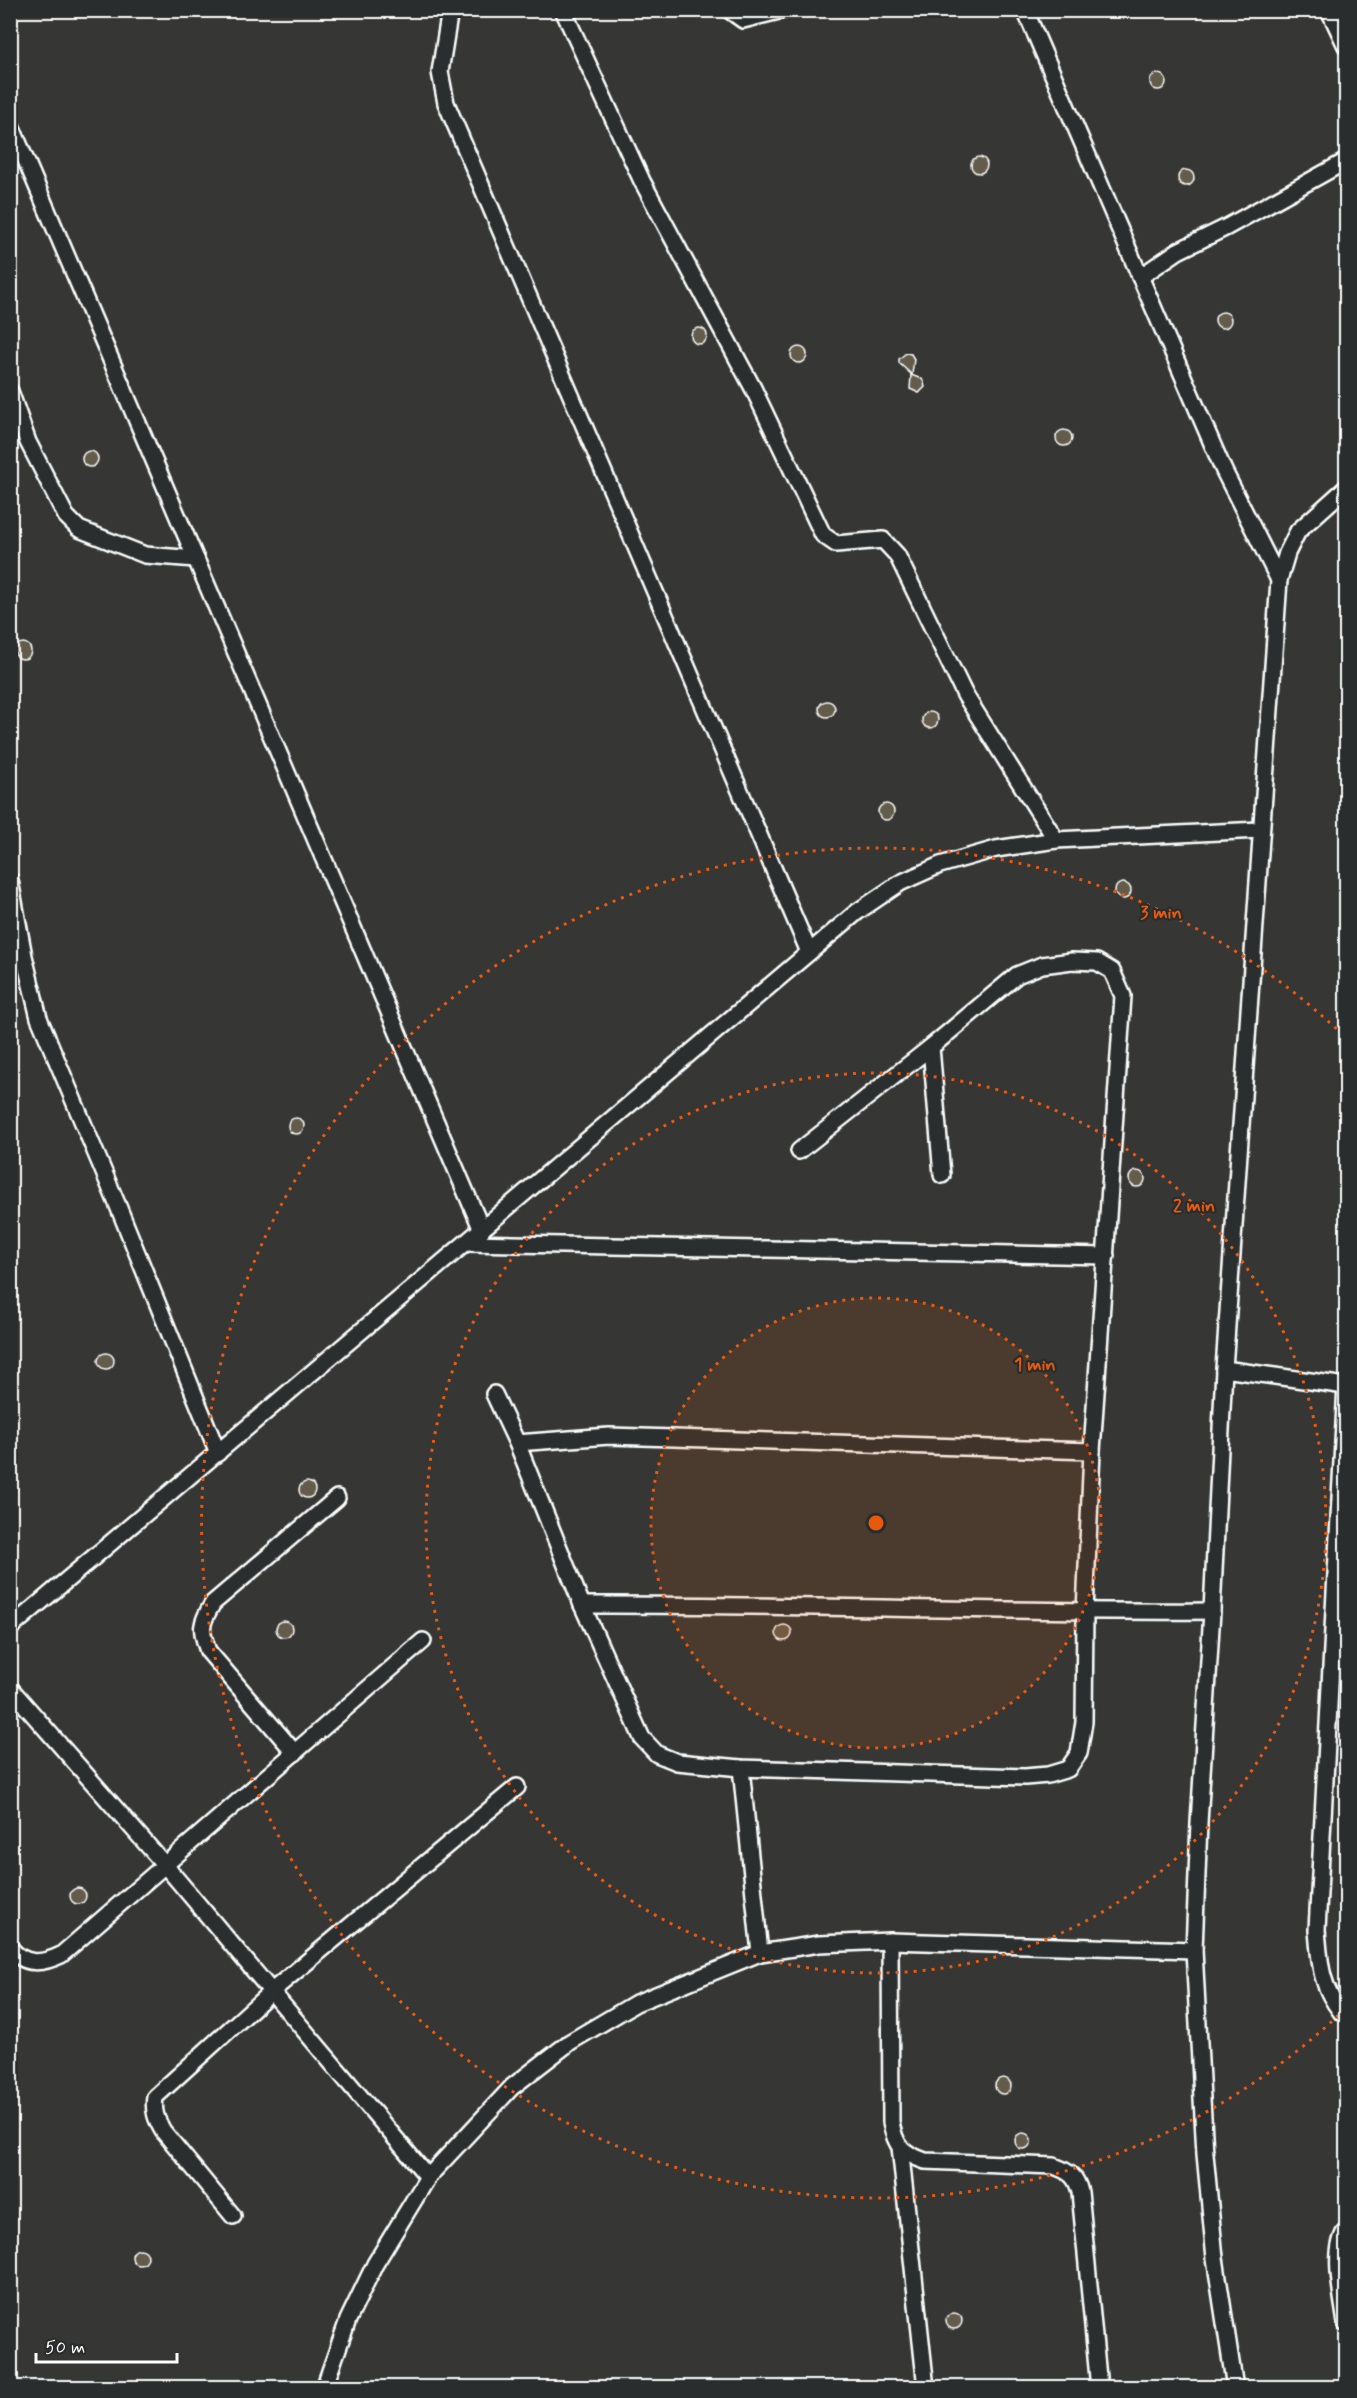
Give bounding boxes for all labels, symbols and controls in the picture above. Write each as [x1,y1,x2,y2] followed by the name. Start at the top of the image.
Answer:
[1140,901,1182,925] text: 3 min
[1173,1194,1215,1218] text: 2 min
[1014,1353,1056,1377] text: 1 min
[866,1513,886,1533] centre of rings
[36,2326,177,2364] scale bar
[45,2336,85,2360] text: 50 m

